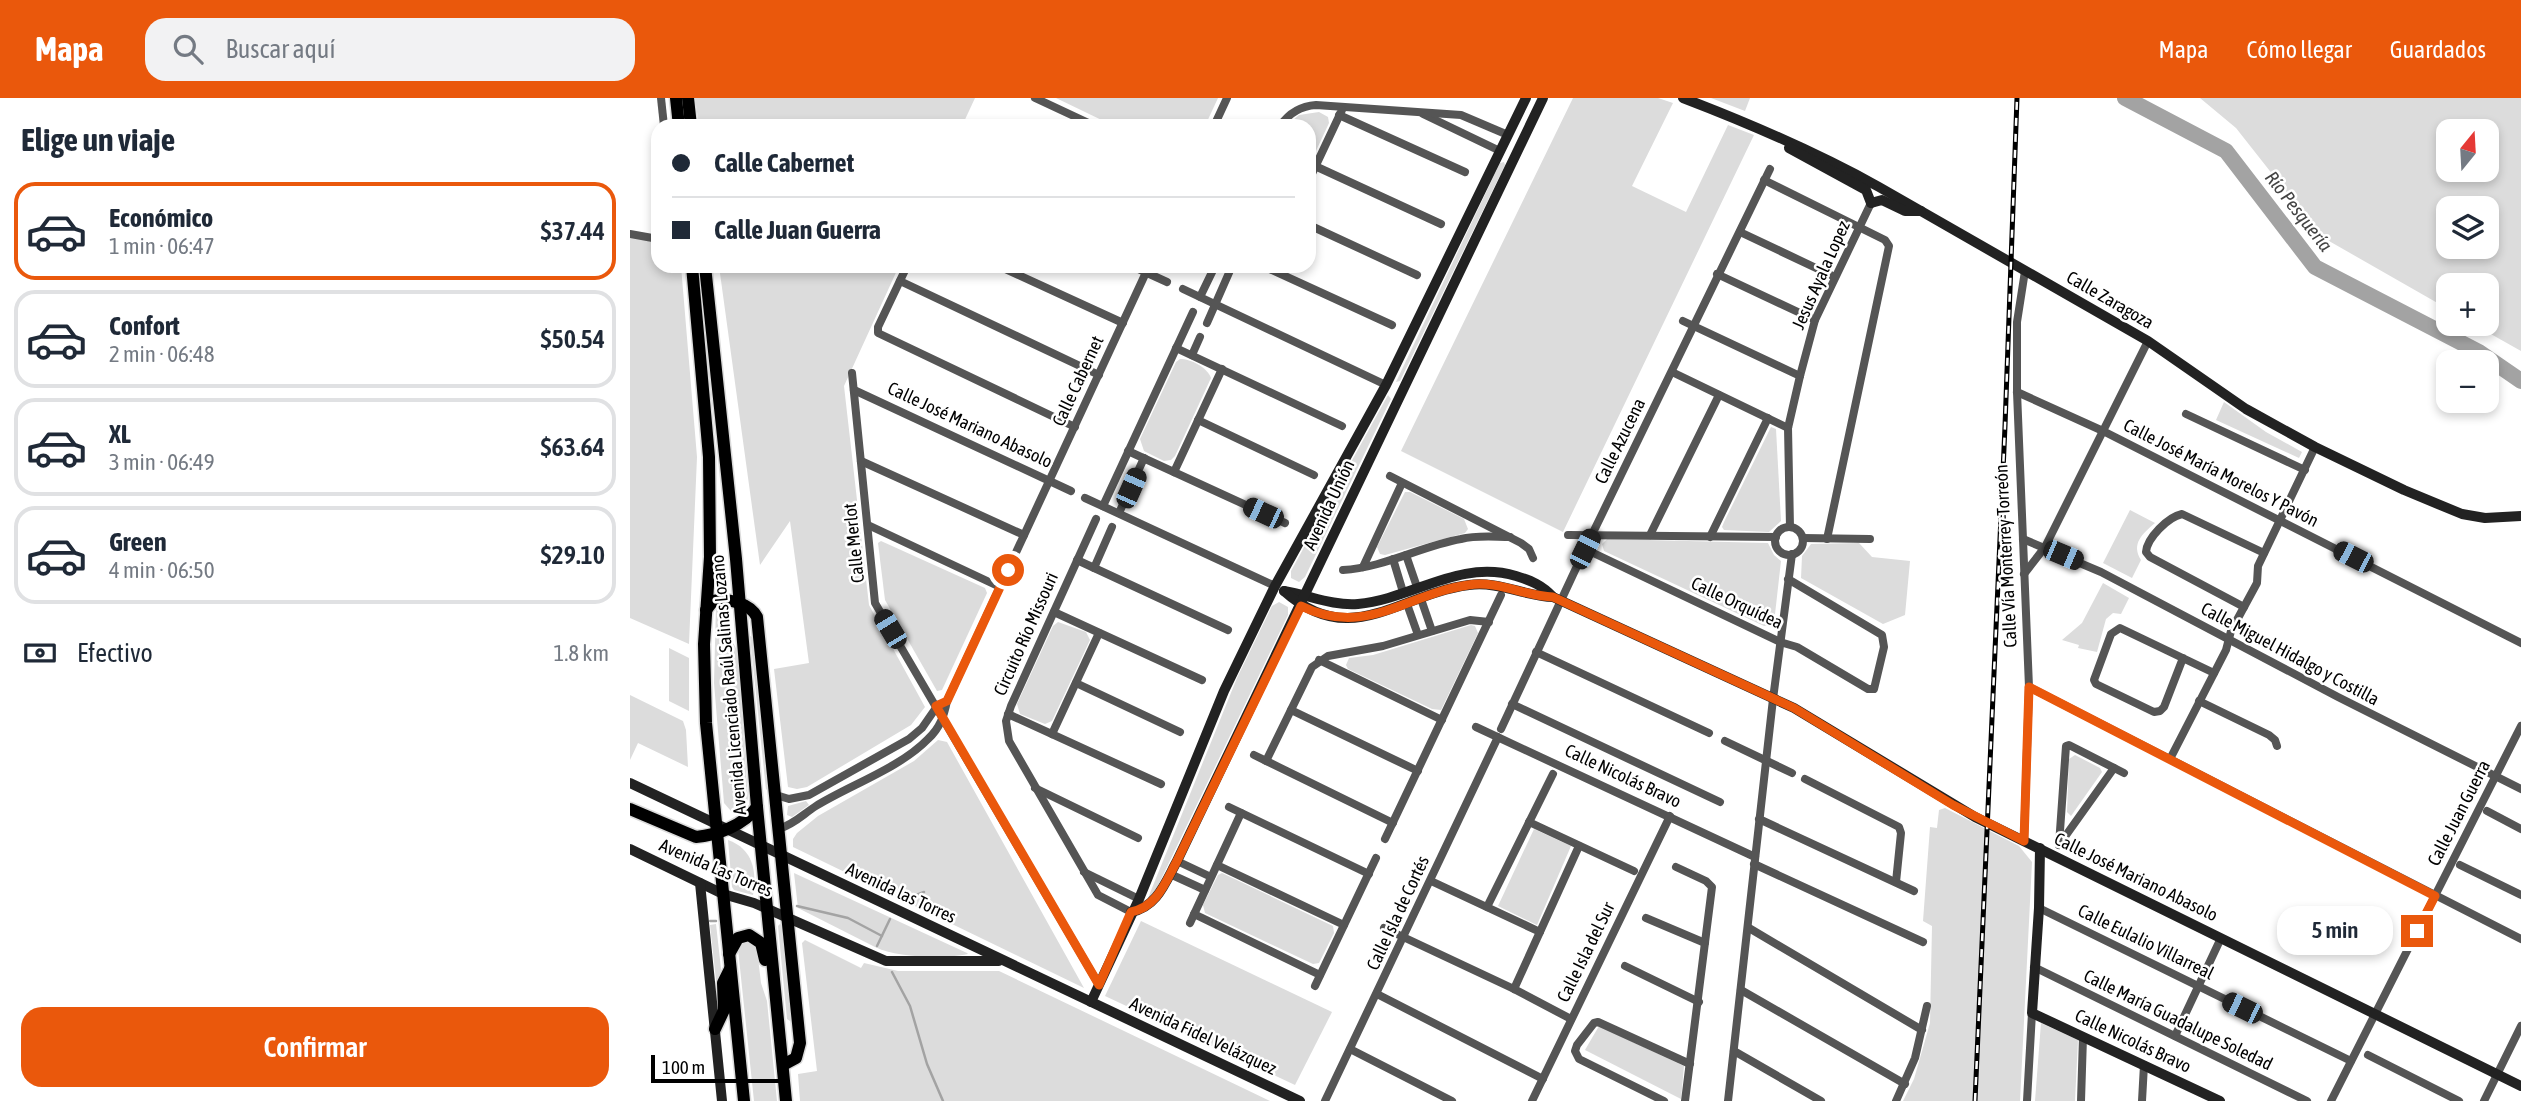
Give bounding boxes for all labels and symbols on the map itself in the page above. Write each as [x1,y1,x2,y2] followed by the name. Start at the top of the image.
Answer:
[2436,119,2499,182] north arrow
[2261,167,2337,256] water label: Río Pesquería
[1787,217,1854,332] street label: Jesus Ayala Lopez
[2063,266,2157,333] street label: Calle Zaragoza
[1048,332,1108,429] street label: Calle Cabernet
[885,377,1056,472] street label: Calle José Mariano Abasolo
[1590,395,1649,487] street label: Calle Azucena
[2120,414,2322,531] street label: Calle José María Morelos Y Pavón
[1299,456,1359,553] street label: Avenida Unión
[1990,464,2021,648] street label: Calle Vía Monterrey-Torreón
[1113,465,1150,511] car
[1240,495,1287,531] car
[839,502,868,584] street label: Calle Merlot
[1567,526,1604,572] car
[2040,537,2087,573] car
[2330,538,2377,576] car
[707,554,750,816] street label: Avenida Licenciado Raúl Salinas Lozano
[992,554,1024,586] route start
[989,569,1062,699] street label: Circuito Río Missouri
[1688,572,1786,633] street label: Calle Orquídea
[2198,598,2383,710] street label: Calle Miguel Hidalgo y Costilla
[871,606,910,652] car
[1562,739,1685,812] street label: Calle Nicolás Bravo
[2423,757,2494,869] street label: Calle Juan Guerra
[2051,828,2221,925] street label: Calle José Mariano Abasolo
[656,834,776,901] street label: Avenida Las Torres
[1362,852,1433,973] street label: Calle Isla de Cortés
[843,858,960,927] street label: Avenida las Torres
[1552,898,1619,1005] street label: Calle Isla del Sur
[2075,900,2218,984] street label: Calle Eulalio Villarreal
[2277,906,2392,956] callout: 5 min
[2401,915,2433,947] route end
[2080,965,2276,1074] street label: Calle María Guadalupe Soledad
[2219,989,2266,1027] car
[1126,992,1280,1079] street label: Avenida Fidel Velázquez
[2072,1004,2195,1077] street label: Calle Nicolás Bravo
[651,1052,784,1084] scale bar

